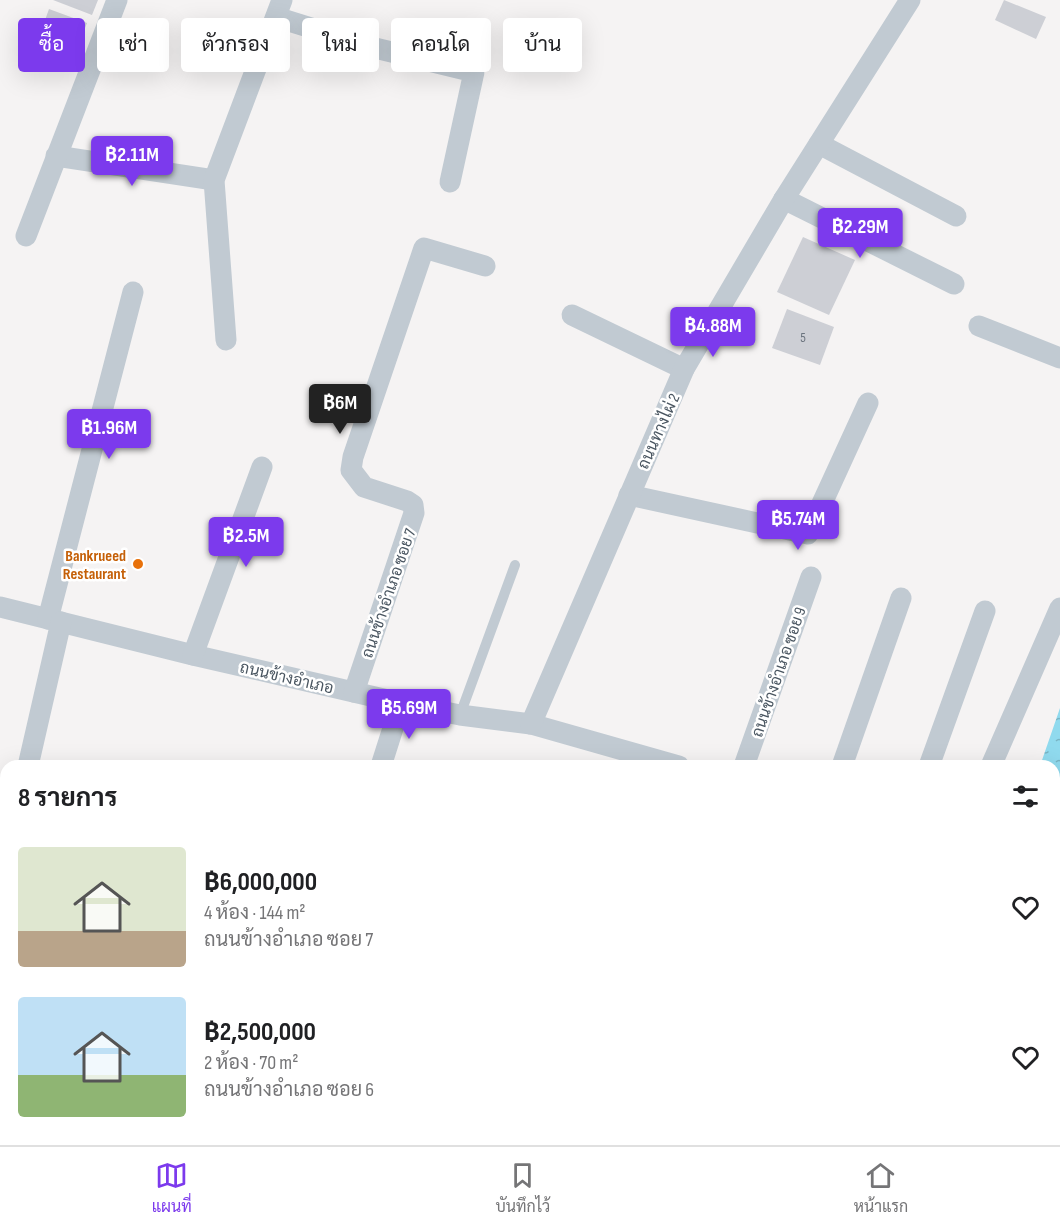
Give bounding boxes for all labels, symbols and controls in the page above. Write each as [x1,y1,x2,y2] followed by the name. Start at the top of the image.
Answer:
[18,18,85,72] chip: ซื้อ
[97,18,169,72] chip: เช่า
[181,18,290,72] chip: ตัวกรอง
[302,18,379,72] chip: ใหม่
[391,18,491,72] chip: คอนโด
[503,18,582,72] chip: บ้าน
[83,136,181,187] pin: ฿2.11M
[105,143,159,167] text: ฿2.11M
[811,208,909,259] pin: ฿2.29M
[832,215,888,239] text: ฿2.29M
[664,307,762,358] pin: ฿4.88M
[684,314,742,338] text: ฿4.88M
[800,329,806,346] house number: 5
[311,384,369,435] pin: ฿6M
[632,390,684,472] street label: ถนนทางไผ่ 2
[323,391,357,415] text: ฿6M
[60,409,158,460] pin: ฿1.96M
[81,416,137,440] text: ฿1.96M
[749,500,847,551] pin: ฿5.74M
[771,507,825,531] text: ฿5.74M
[204,517,288,568] pin: ฿2.5M
[223,524,269,548] text: ฿2.5M
[356,525,421,661] street label: ถนนข้างอำเภอ ซอย 7
[63,547,126,584] place label: Bankrueed Restaurant
[131,557,145,571] marker: Bankrueed Restaurant
[746,604,811,740] street label: ถนนข้างอำเภอ ซอย 9
[238,657,336,698] street label: ถนนข้างอำเภอ
[360,689,458,740] pin: ฿5.69M
[381,696,437,720] text: ฿5.69M
[1009,780,1042,813] icon: filters
[18,783,118,814] text: 8 รายการ
[204,867,317,898] text: ฿6,000,000
[66,871,138,943] icon: home
[1009,891,1042,924] icon: heart
[204,901,305,925] text: 4 ห้อง · 144 m²
[204,928,373,952] text: ถนนข้างอำเภอ ซอย 7
[204,1017,316,1048] text: ฿2,500,000
[66,1021,138,1093] icon: home
[1009,1041,1042,1074] icon: heart
[204,1051,298,1075] text: 2 ห้อง · 70 m²
[204,1078,374,1102] text: ถนนข้างอำเภอ ซอย 6
[152,1159,192,1217] tab: แผนที่
[495,1159,550,1217] tab: บันทึกไว้
[854,1159,908,1217] tab: หน้าแรก

